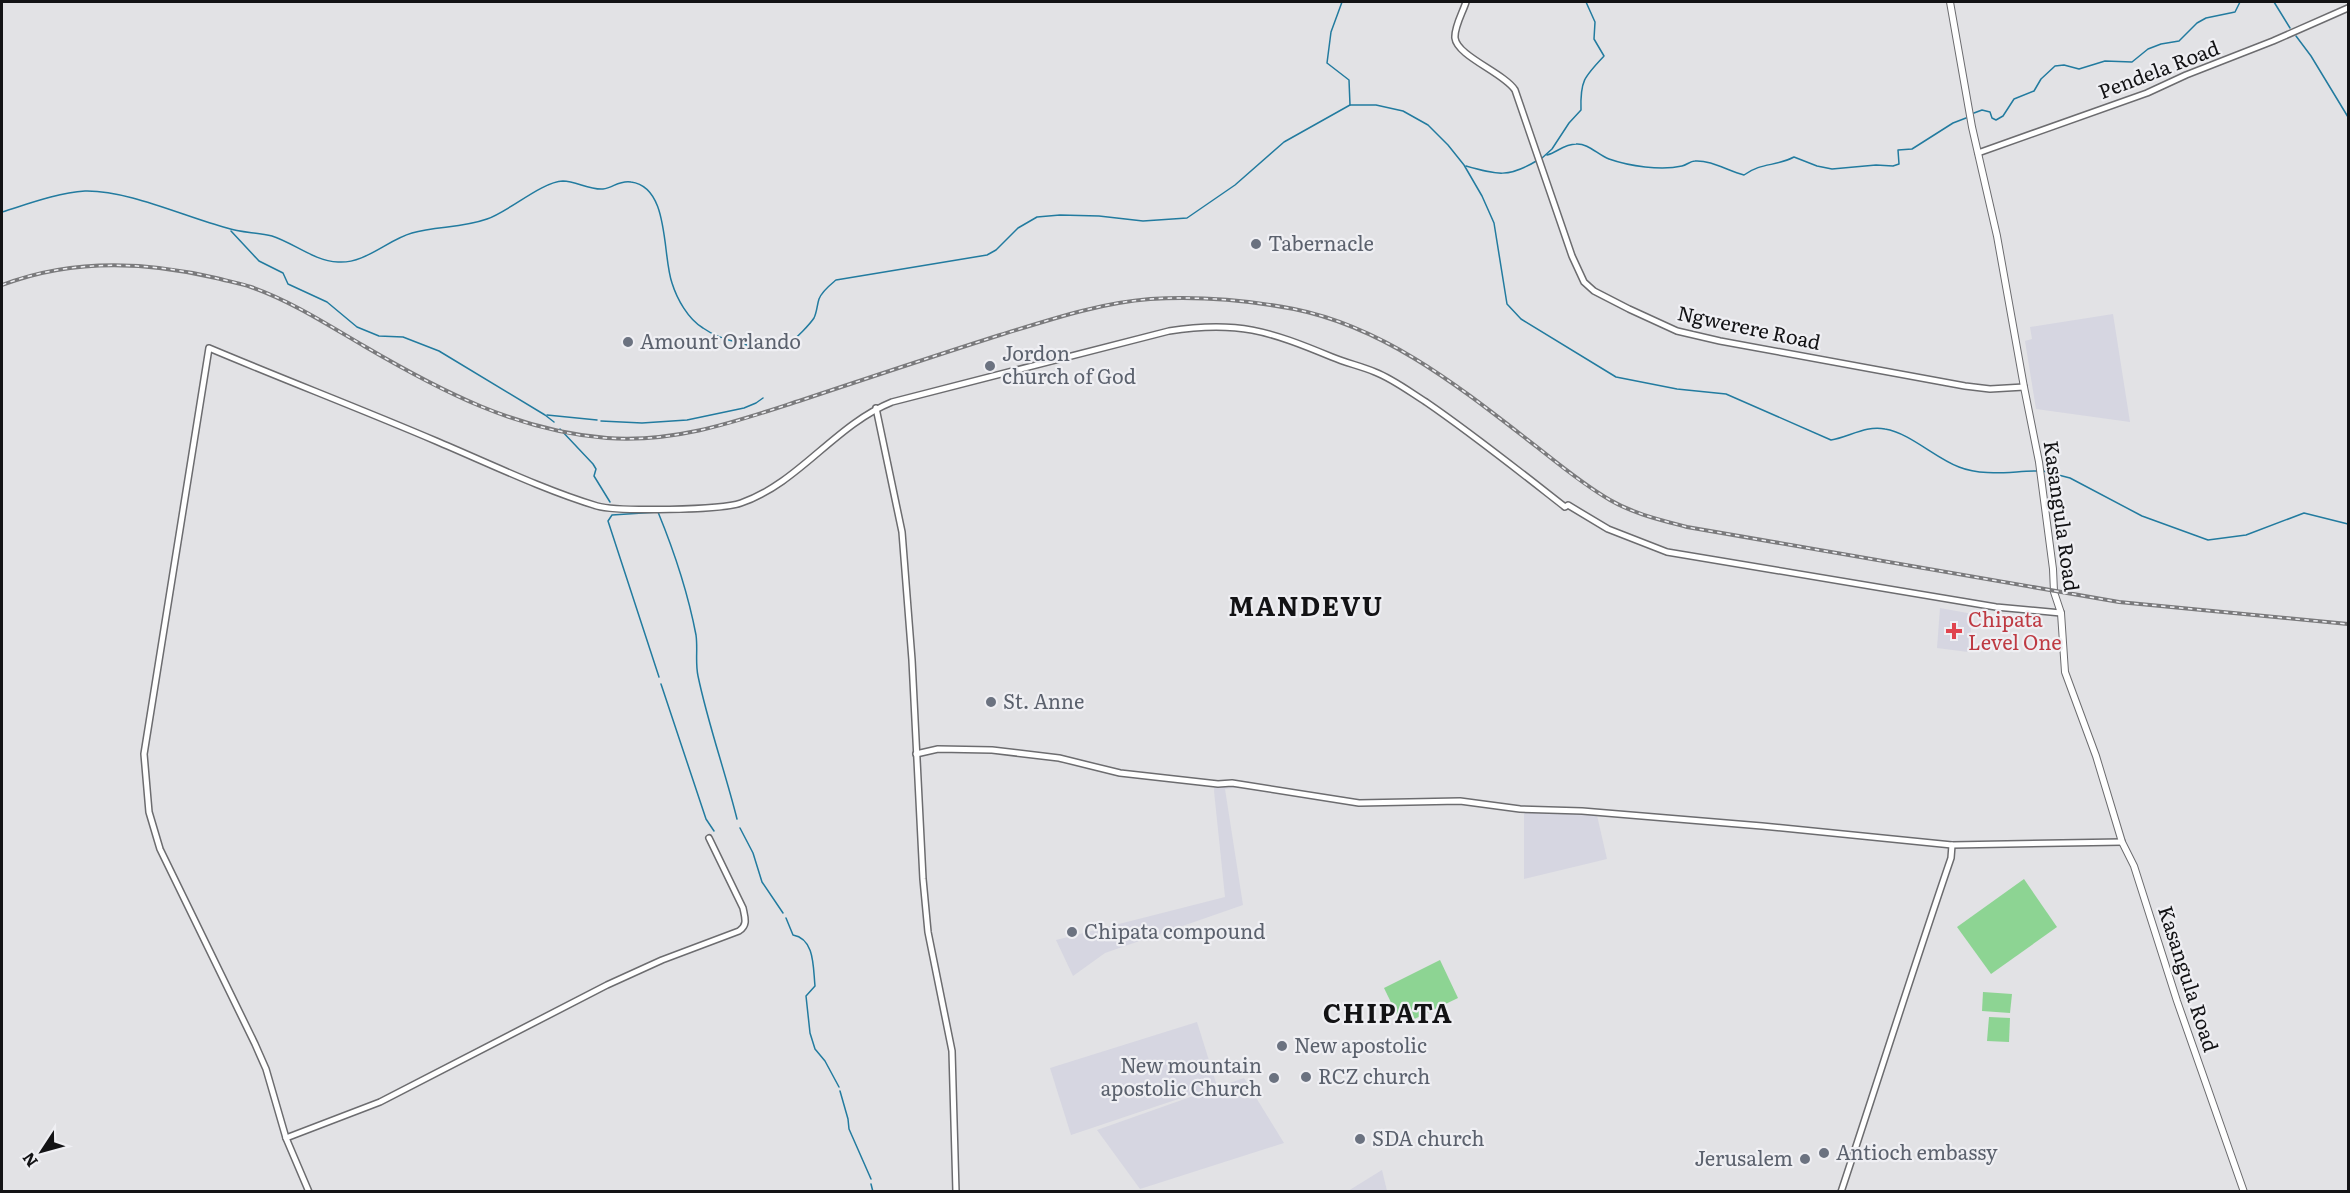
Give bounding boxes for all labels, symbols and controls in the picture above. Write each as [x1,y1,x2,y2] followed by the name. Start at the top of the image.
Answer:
[2093,31,2223,105] street label: Pendela Road
[1268,227,1374,257] place label: Tabernacle
[1249,237,1263,251] marker: Tabernacle
[1675,296,1824,356] street label: Ngwerere Road
[640,325,801,355] place label: Amount Orlando
[621,335,635,349] marker: Amount Orlando
[1002,337,1136,390] place label: Jordon church of God
[983,359,997,373] marker: Jordon church of God
[2038,438,2088,593] street label: Kasangula Road
[1228,585,1384,624] district label: MANDEVU
[1968,603,2062,656] place label: Chipata Level One
[1945,622,1963,640] marker: Chipata Level One
[1003,685,1084,715] place label: St. Anne
[984,695,998,709] marker: St. Anne
[2152,901,2228,1055] street label: Kasangula Road
[1084,915,1265,945] place label: Chipata compound
[1065,925,1079,939] marker: Chipata compound
[1323,992,1453,1031] district label: CHIPATA
[1294,1029,1427,1059] place label: New apostolic
[1275,1039,1289,1053] marker: New apostolic
[1101,1049,1262,1102] place label: New mountain apostolic Church
[1318,1060,1430,1090] place label: RCZ church
[1299,1070,1313,1084] marker: RCZ church
[1267,1071,1281,1085] marker: New mountain apostolic Church
[12,1121,72,1181] north arrow
[1372,1122,1485,1152] place label: SDA church
[1353,1132,1367,1146] marker: SDA church
[1836,1136,1998,1166] place label: Antioch embassy
[1694,1142,1793,1172] place label: Jerusalem
[1817,1146,1831,1160] marker: Antioch embassy
[15,1148,43,1173] text: N
[1798,1152,1812,1166] marker: Jerusalem

